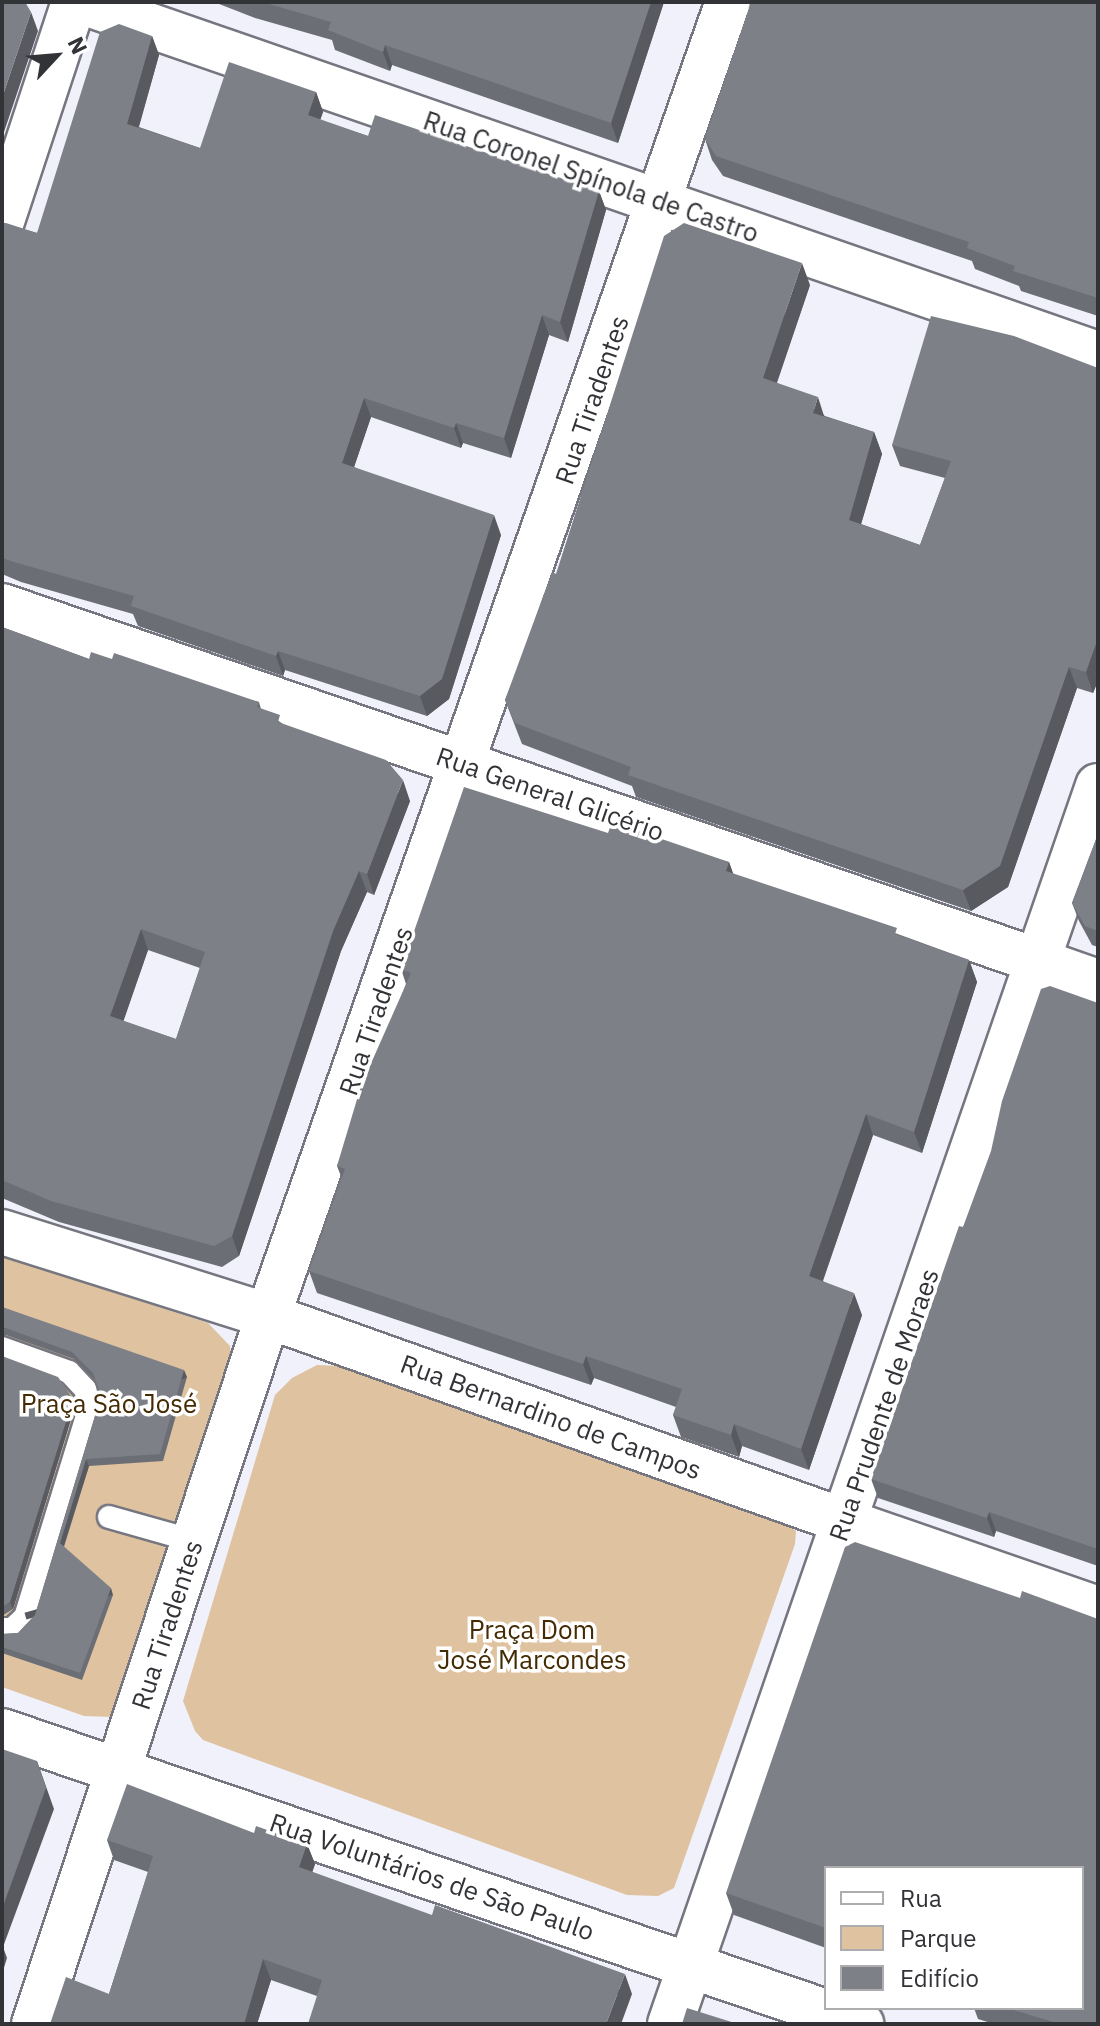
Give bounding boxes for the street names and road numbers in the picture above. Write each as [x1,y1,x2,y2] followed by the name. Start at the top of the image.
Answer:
[419,105,763,249] street label: Rua Coronel Spínola de Castro
[549,312,635,488] street label: Rua Tiradentes
[432,740,668,848] street label: Rua General Glicério
[333,923,419,1099] street label: Rua Tiradentes
[823,1265,945,1545] street label: Rua Prudente de Moraes
[396,1348,706,1486] street label: Rua Bernardino de Campos
[125,1536,209,1714] street label: Rua Tiradentes
[266,1807,598,1947] street label: Rua Voluntários de São Paulo

